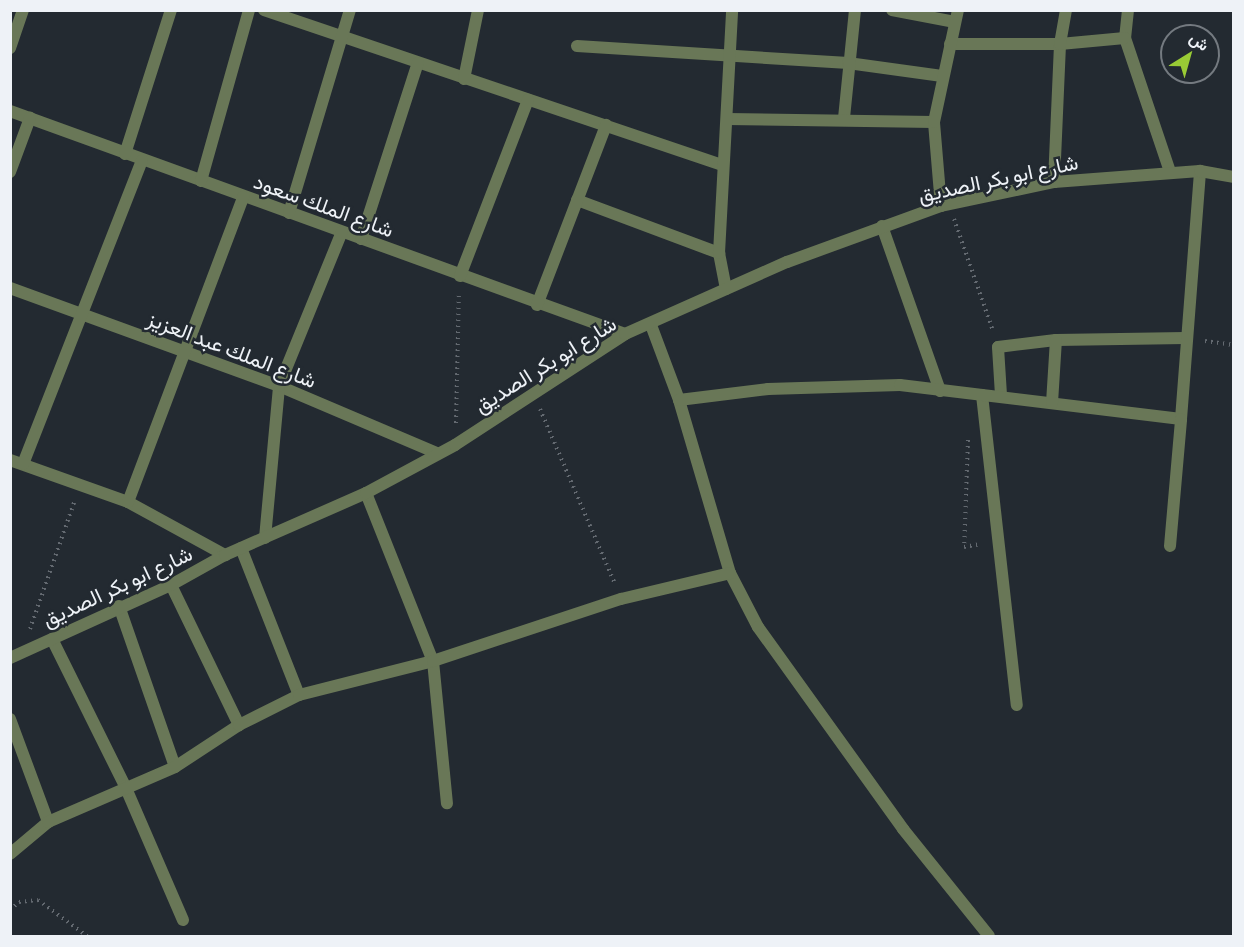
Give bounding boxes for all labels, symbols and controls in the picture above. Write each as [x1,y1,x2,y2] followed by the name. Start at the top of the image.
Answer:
[1160,24,1220,84] north arrow
[1187,27,1213,54] text: ش
[916,149,1080,207] street label: شارع ابو بكر الصديق
[251,168,397,242] street label: شارع الملك سعود
[144,305,320,393] street label: شارع الملك عبد العزيز
[469,310,621,418] street label: شارع ابو بكر الصديق
[38,540,196,632] street label: شارع ابو بكر الصديق

